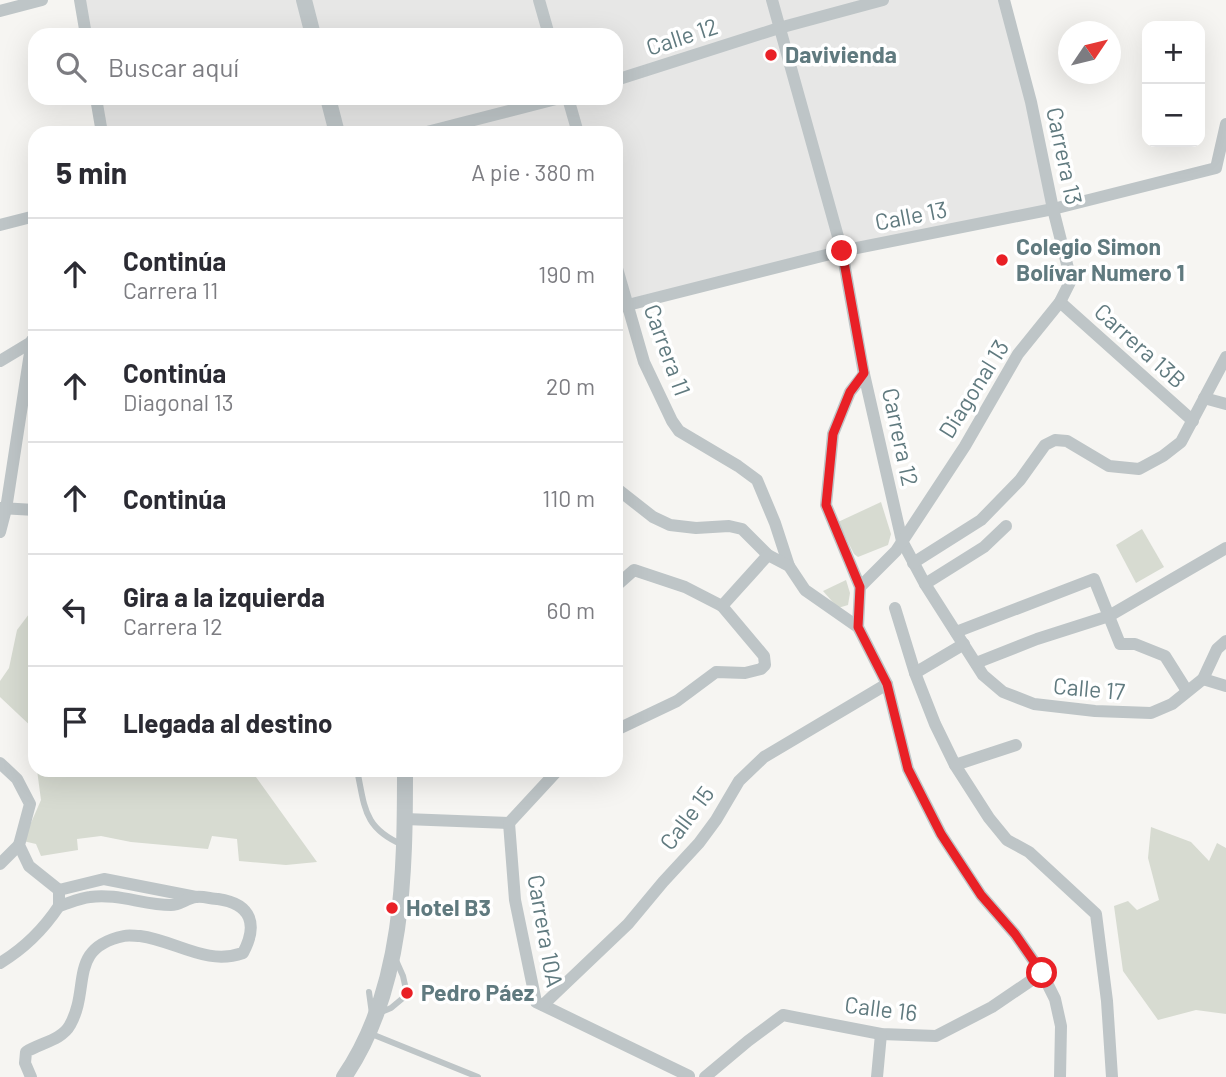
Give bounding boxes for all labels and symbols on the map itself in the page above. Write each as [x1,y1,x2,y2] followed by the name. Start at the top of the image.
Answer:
[642,11,721,61] street label: Calle 12
[1058,21,1121,84] north arrow
[785,40,897,68] place label: Davivienda
[763,47,779,63] marker: Davivienda
[1041,104,1089,207] street label: Carrera 13
[872,194,949,236] street label: Calle 13
[1016,232,1185,286] place label: Colegio Simon Bolívar Numero 1
[826,235,857,266] route end
[994,252,1010,268] marker: Colegio Simon Bolívar Numero 1
[1089,297,1192,394] street label: Carrera 13B
[638,300,697,399] street label: Carrera 11
[932,334,1014,443] street label: Diagonal 13
[877,385,925,488] street label: Carrera 12
[1052,671,1126,705] street label: Calle 17
[653,780,719,855] street label: Calle 15
[522,872,570,989] street label: Carrera 10A
[406,893,491,921] place label: Hotel B3
[384,900,400,916] marker: Hotel B3
[1026,957,1057,988] route start
[421,978,534,1006] place label: Pedro Páez
[399,985,415,1001] marker: Pedro Páez
[843,990,919,1026] street label: Calle 16

